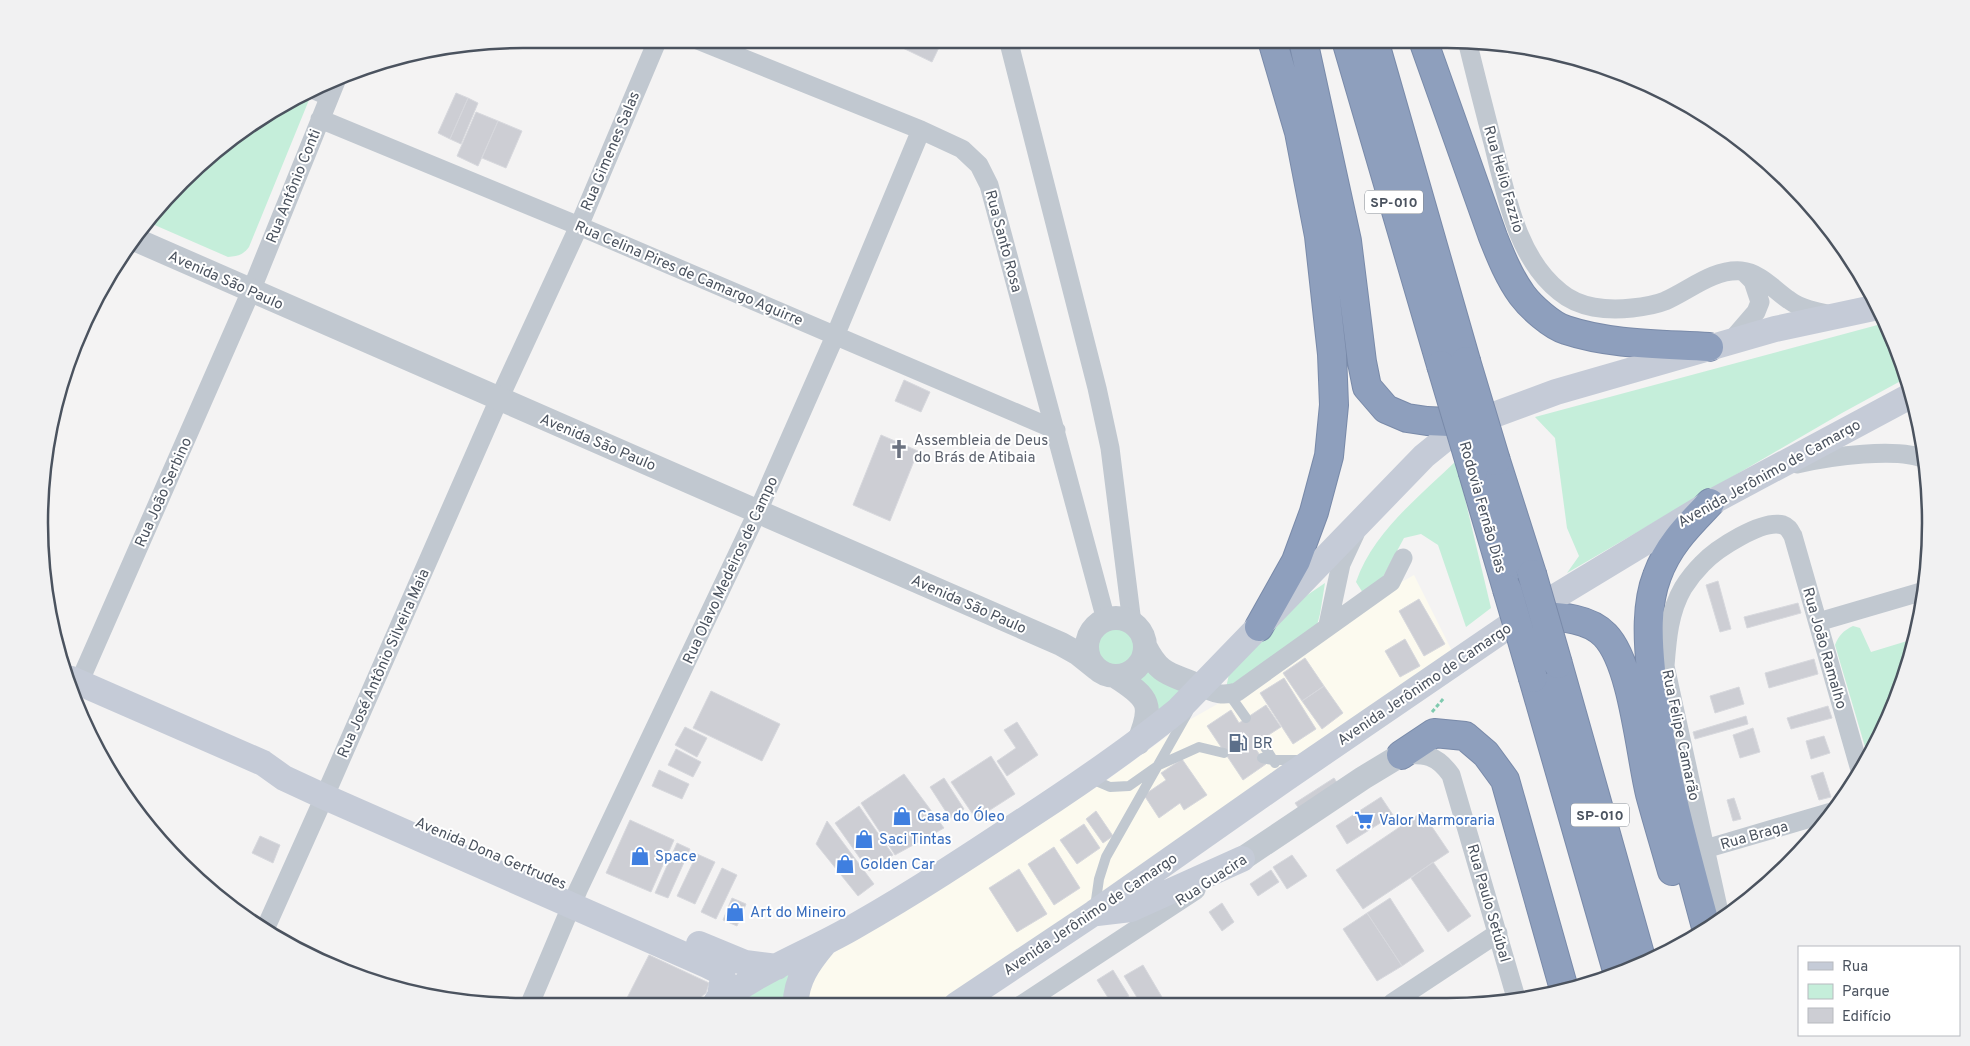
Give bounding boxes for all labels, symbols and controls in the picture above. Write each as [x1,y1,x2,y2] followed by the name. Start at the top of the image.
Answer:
[578,89,645,214] street label: Rua Gimenes Salas
[1478,124,1527,235] street label: Rua Helio Fazzio
[263,127,326,246] street label: Rua Antônio Conti
[980,188,1025,295] street label: Rua Santo Rosa
[1365,190,1423,213] road number: SP-010
[571,218,805,331] street label: Rua Celina Pires de Camargo Aguirre
[165,247,286,315] street label: Avenida São Paulo
[537,410,658,476] street label: Avenida São Paulo
[1675,416,1864,533] street label: Avenida Jerônimo de Camargo
[914,432,1048,468] place label: Assembleia de Deus do Brás de Atibaia
[132,435,197,550] street label: Rua João Serbino
[888,438,910,460] church icon: Assembleia de Deus do Brás de Atibaia
[1454,439,1509,576] street label: Rodovia Fernão Dias
[679,474,783,667] street label: Rua Olavo Medeiros de Campo
[334,566,435,761] street label: Rua José Antônio Silveira Maia
[908,571,1029,639] street label: Avenida São Paulo
[1797,585,1850,711] street label: Rua João Ramalho
[1334,620,1516,751] street label: Avenida Jerônimo de Camargo
[1656,668,1703,803] street label: Rua Felipe Camarão
[1227,732,1249,754] fuel station icon: BR
[1253,735,1273,754] place label: BR
[1571,804,1629,826] road number: SP-010
[891,805,913,827] shop icon: Casa do Óleo
[917,806,1005,827] place label: Casa do Óleo
[1353,809,1375,831] supermarket icon: Valor Marmoraria
[1379,812,1495,831] place label: Valor Marmoraria
[412,814,569,895] street label: Avenida Dona Gertrudes
[1718,818,1791,855] street label: Rua Braga
[853,828,875,850] shop icon: Saci Tintas
[879,831,952,850] place label: Saci Tintas
[1462,842,1513,965] street label: Rua Paulo Setúbal
[629,845,651,867] shop icon: Space
[655,848,696,867] place label: Space
[1000,850,1182,981] street label: Avenida Jerônimo de Camargo
[1172,851,1251,911] street label: Rua Guacira
[834,853,856,875] shop icon: Golden Car
[860,856,935,875] place label: Golden Car
[724,901,746,923] shop icon: Art do Mineiro
[750,904,846,923] place label: Art do Mineiro
[1798,946,1960,1036] legend
[1842,958,1868,977] text: Rua
[1842,983,1890,1002] text: Parque
[1842,1008,1891,1027] text: Edifício

